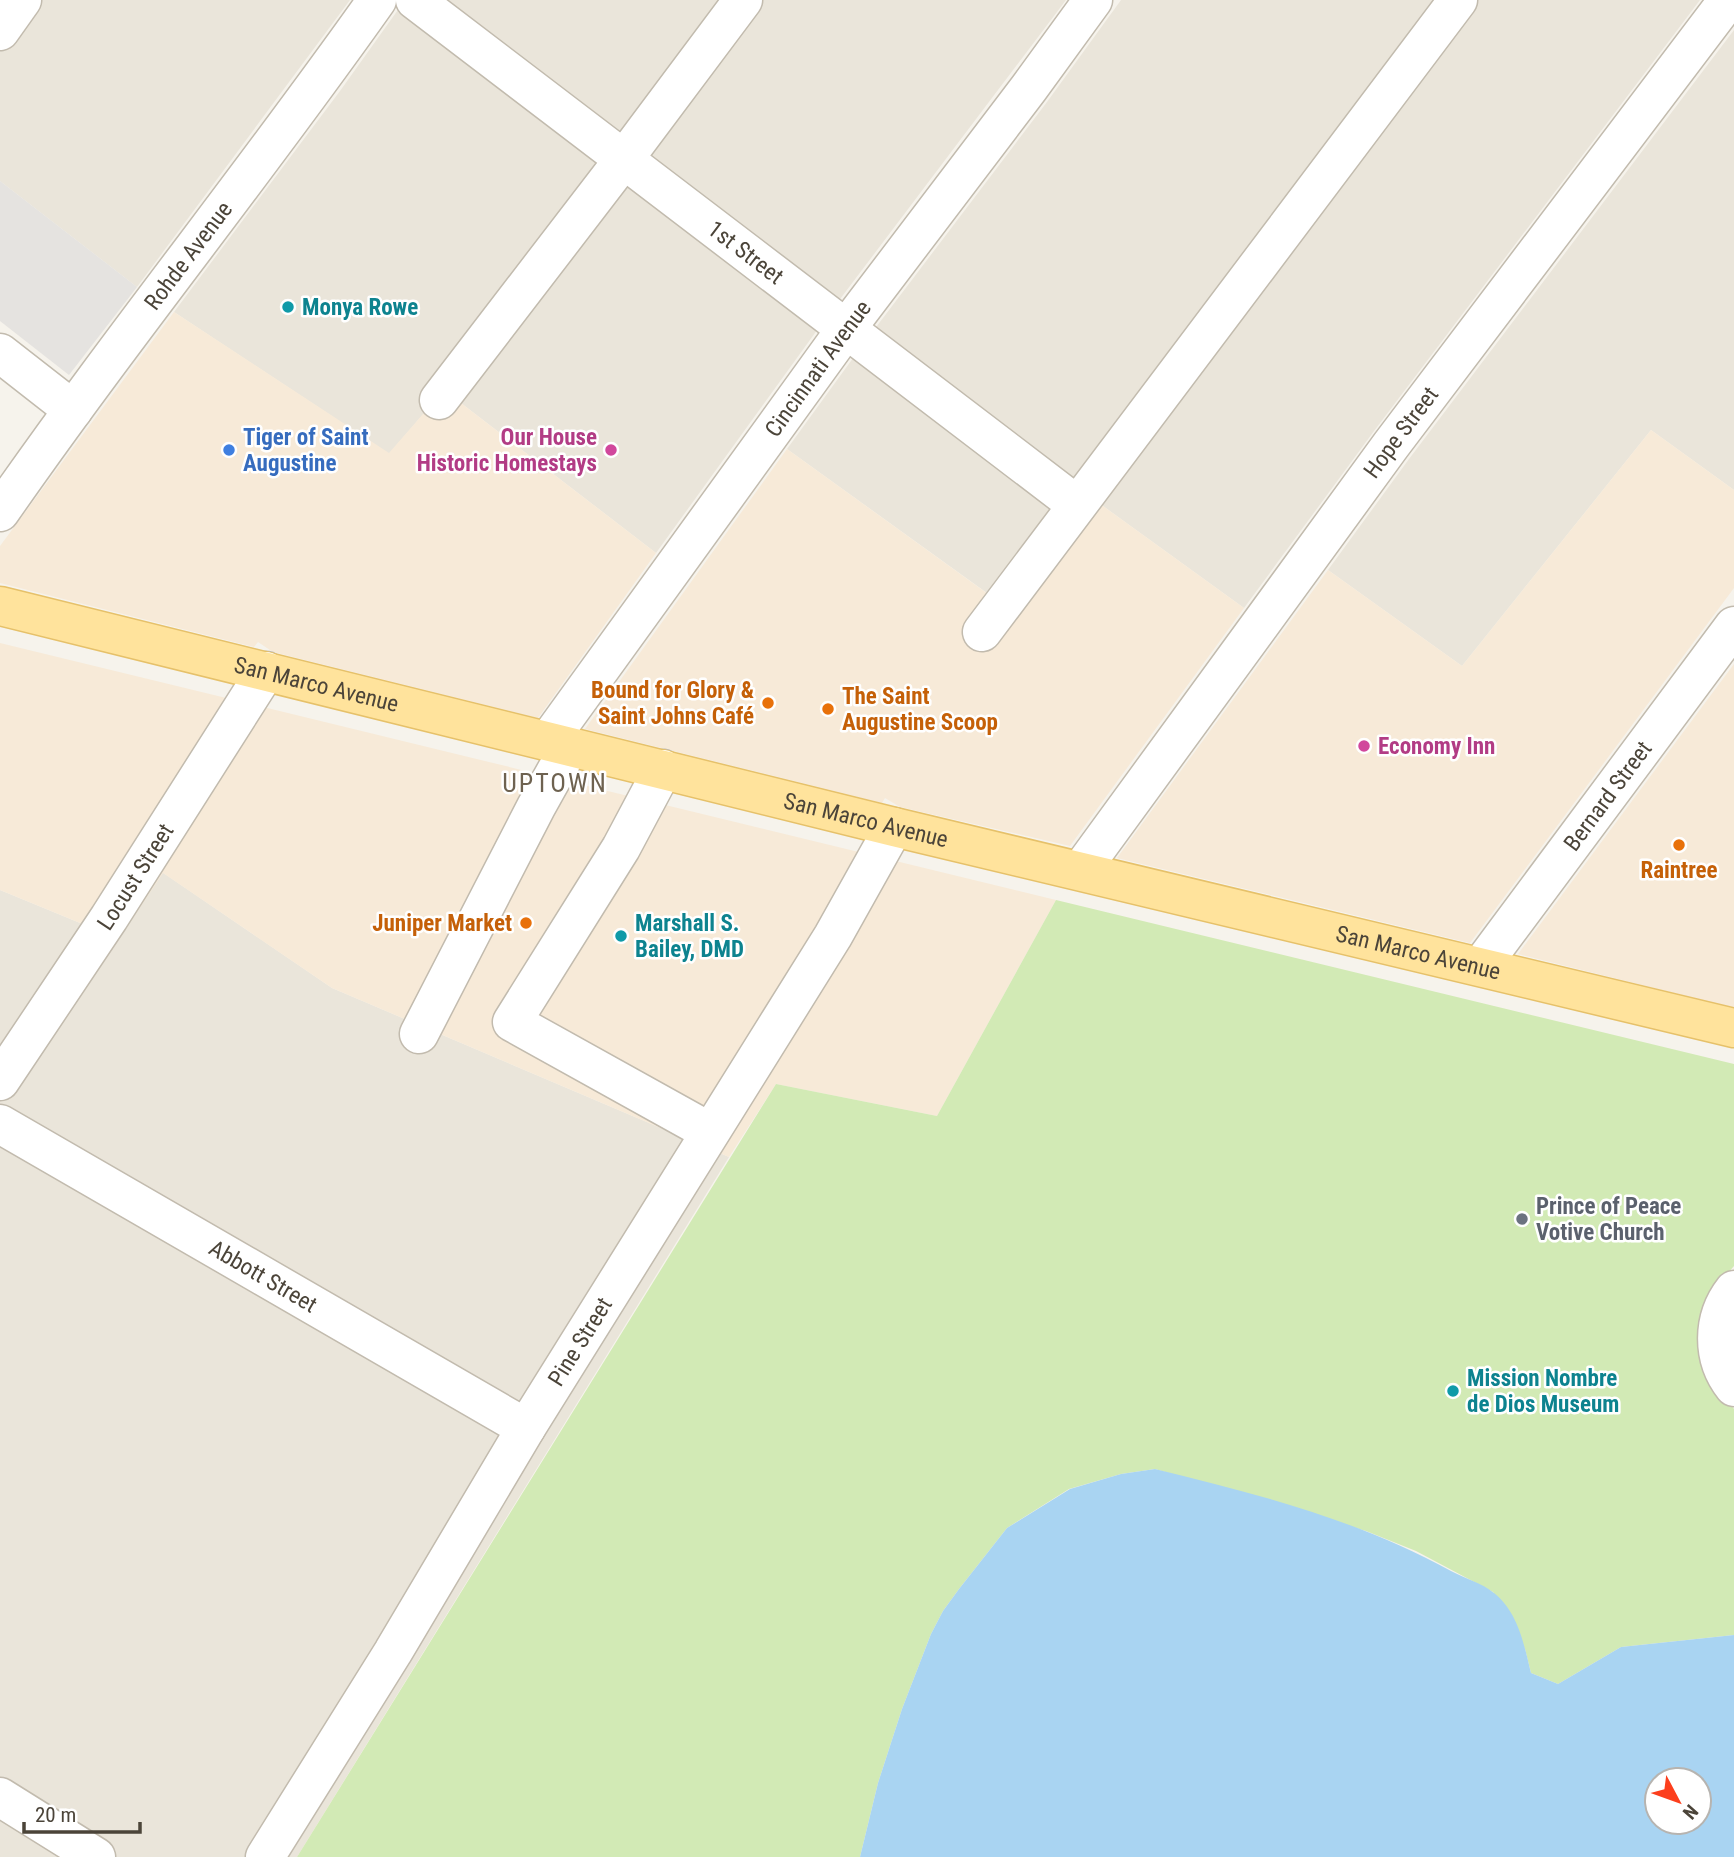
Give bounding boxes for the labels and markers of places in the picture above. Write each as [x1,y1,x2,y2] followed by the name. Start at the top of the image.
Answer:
[302,294,418,321] place label: Monya Rowe
[280,299,296,315] marker: Monya Rowe
[243,424,368,477] place label: Tiger of Saint Augustine
[417,424,597,477] place label: Our House Historic Homestays
[221,442,237,458] marker: Tiger of Saint Augustine
[603,442,619,458] marker: Our House Historic Homestays
[591,677,754,730] place label: Bound for Glory & Saint Johns Café
[842,683,998,736] place label: The Saint Augustine Scoop
[760,695,776,711] marker: Bound for Glory & Saint Johns Café
[820,701,836,717] marker: The Saint Augustine Scoop
[1378,733,1495,760] place label: Economy Inn
[1356,738,1372,754] marker: Economy Inn
[1671,837,1687,853] marker: Raintree
[1640,857,1718,884] place label: Raintree
[372,910,512,937] place label: Juniper Market
[635,910,744,963] place label: Marshall S. Bailey, DMD
[518,915,534,931] marker: Juniper Market
[613,928,629,944] marker: Marshall S. Bailey, DMD
[1536,1193,1681,1246] place label: Prince of Peace Votive Church
[1514,1211,1530,1227] marker: Prince of Peace Votive Church
[1467,1365,1619,1418] place label: Mission Nombre de Dios Museum
[1445,1383,1461,1399] marker: Mission Nombre de Dios Museum

